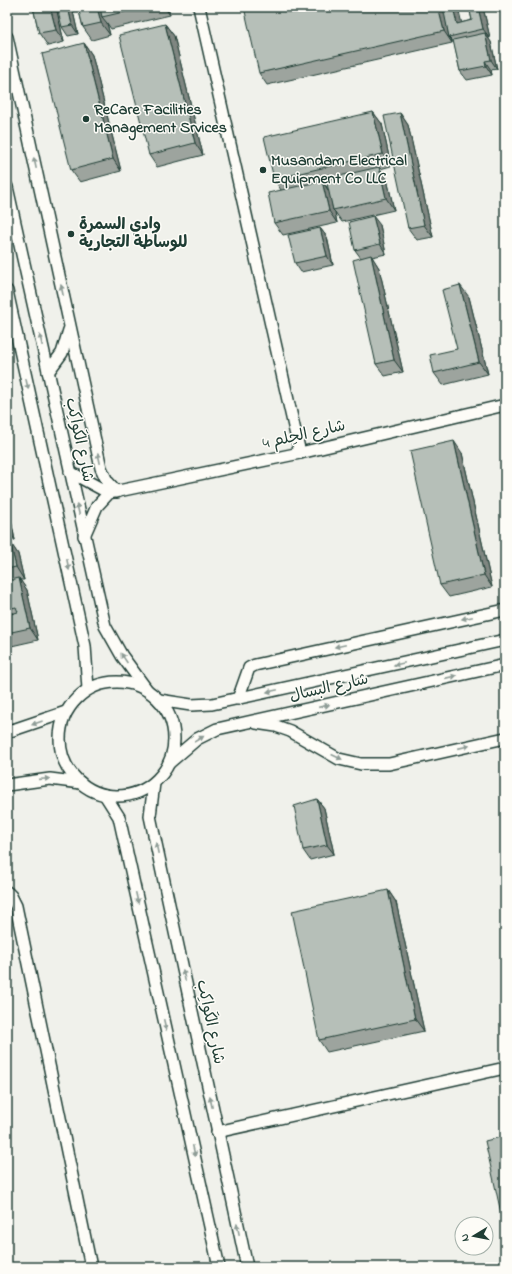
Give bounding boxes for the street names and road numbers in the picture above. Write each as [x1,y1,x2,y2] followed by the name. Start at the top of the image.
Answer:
[58,396,100,484] street label: شارع الكَواكِب
[260,414,348,456] street label: شارع الحِلم 4
[287,667,371,709] street label: شارع البسال
[189,978,231,1066] street label: شارع الكَواكِب

